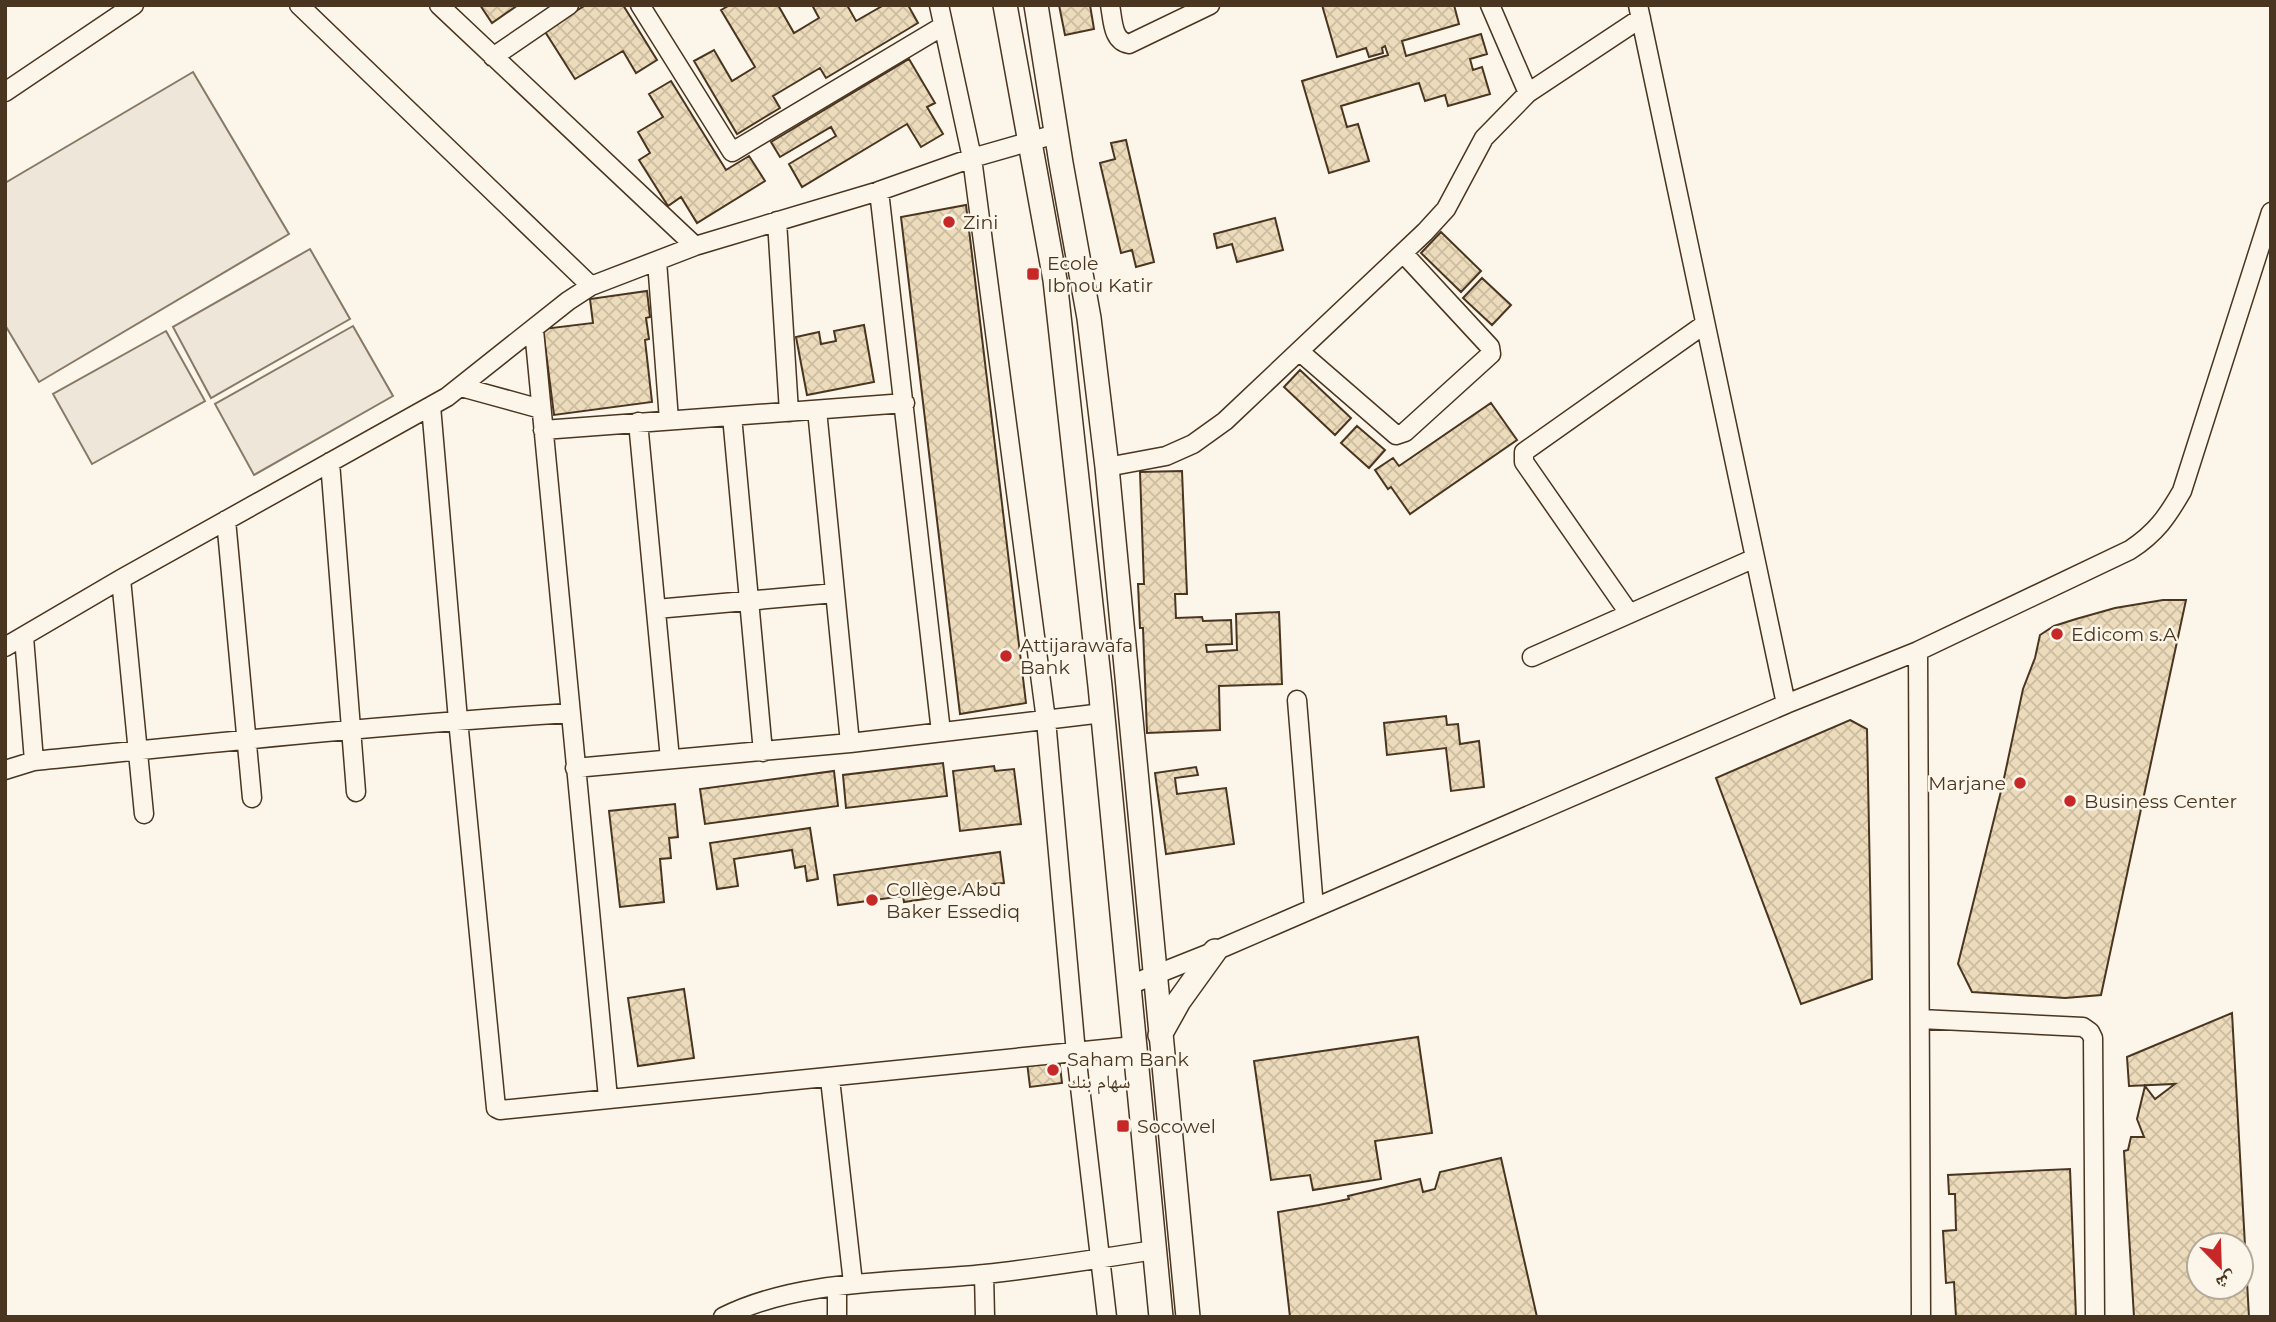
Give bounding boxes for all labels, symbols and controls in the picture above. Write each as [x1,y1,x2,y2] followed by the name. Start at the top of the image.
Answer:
[963,211,998,234] place label: Zini
[941,214,957,230] marker: Zini
[1047,252,1153,297] place label: Ecole Ibnou Katir
[1025,266,1041,282] marker: Ecole Ibnou Katir
[2071,623,2177,646] place label: Edicom s.A
[2049,626,2065,642] marker: Edicom s.A
[1020,634,1133,679] place label: Attijarawafa Bank
[998,648,1014,664] marker: Attijarawafa Bank
[1928,772,2006,795] place label: Marjane
[2012,775,2028,791] marker: Marjane
[2084,790,2237,813] place label: Business Center
[2062,793,2078,809] marker: Business Center
[886,878,1020,923] place label: Collège Abu Baker Essediq
[864,892,880,908] marker: Collège Abu Baker Essediq
[1067,1048,1189,1095] place label: Saham Bank سهام بنك
[1045,1062,1061,1078] marker: Saham Bank سهام بنك
[1137,1115,1216,1138] place label: Socowel
[1115,1118,1131,1134] marker: Socowel
[2185,1231,2255,1301] north arrow
[2213,1267,2240,1296] text: ش

